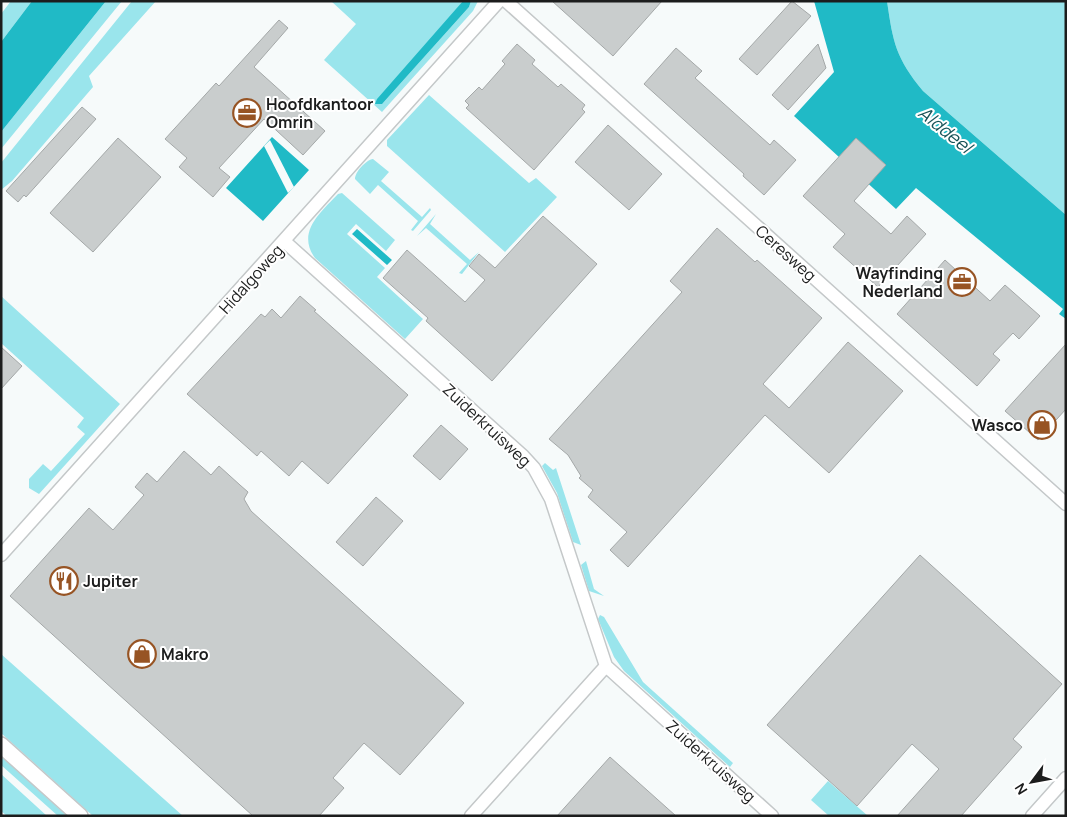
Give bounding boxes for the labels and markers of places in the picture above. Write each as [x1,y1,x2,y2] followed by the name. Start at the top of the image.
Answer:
[266,93,373,133] place label: Hoofdkantoor Omrin
[232,98,262,128] office icon: Hoofdkantoor Omrin
[856,262,943,302] place label: Wayfinding Nederland
[947,267,977,297] office icon: Wayfinding Nederland
[1027,410,1057,440] shop icon: Wasco
[971,414,1023,436] place label: Wasco
[49,566,79,596] restaurant icon: Jupiter
[83,570,138,592] place label: Jupiter
[127,639,157,669] shop icon: Makro
[161,643,209,665] place label: Makro

